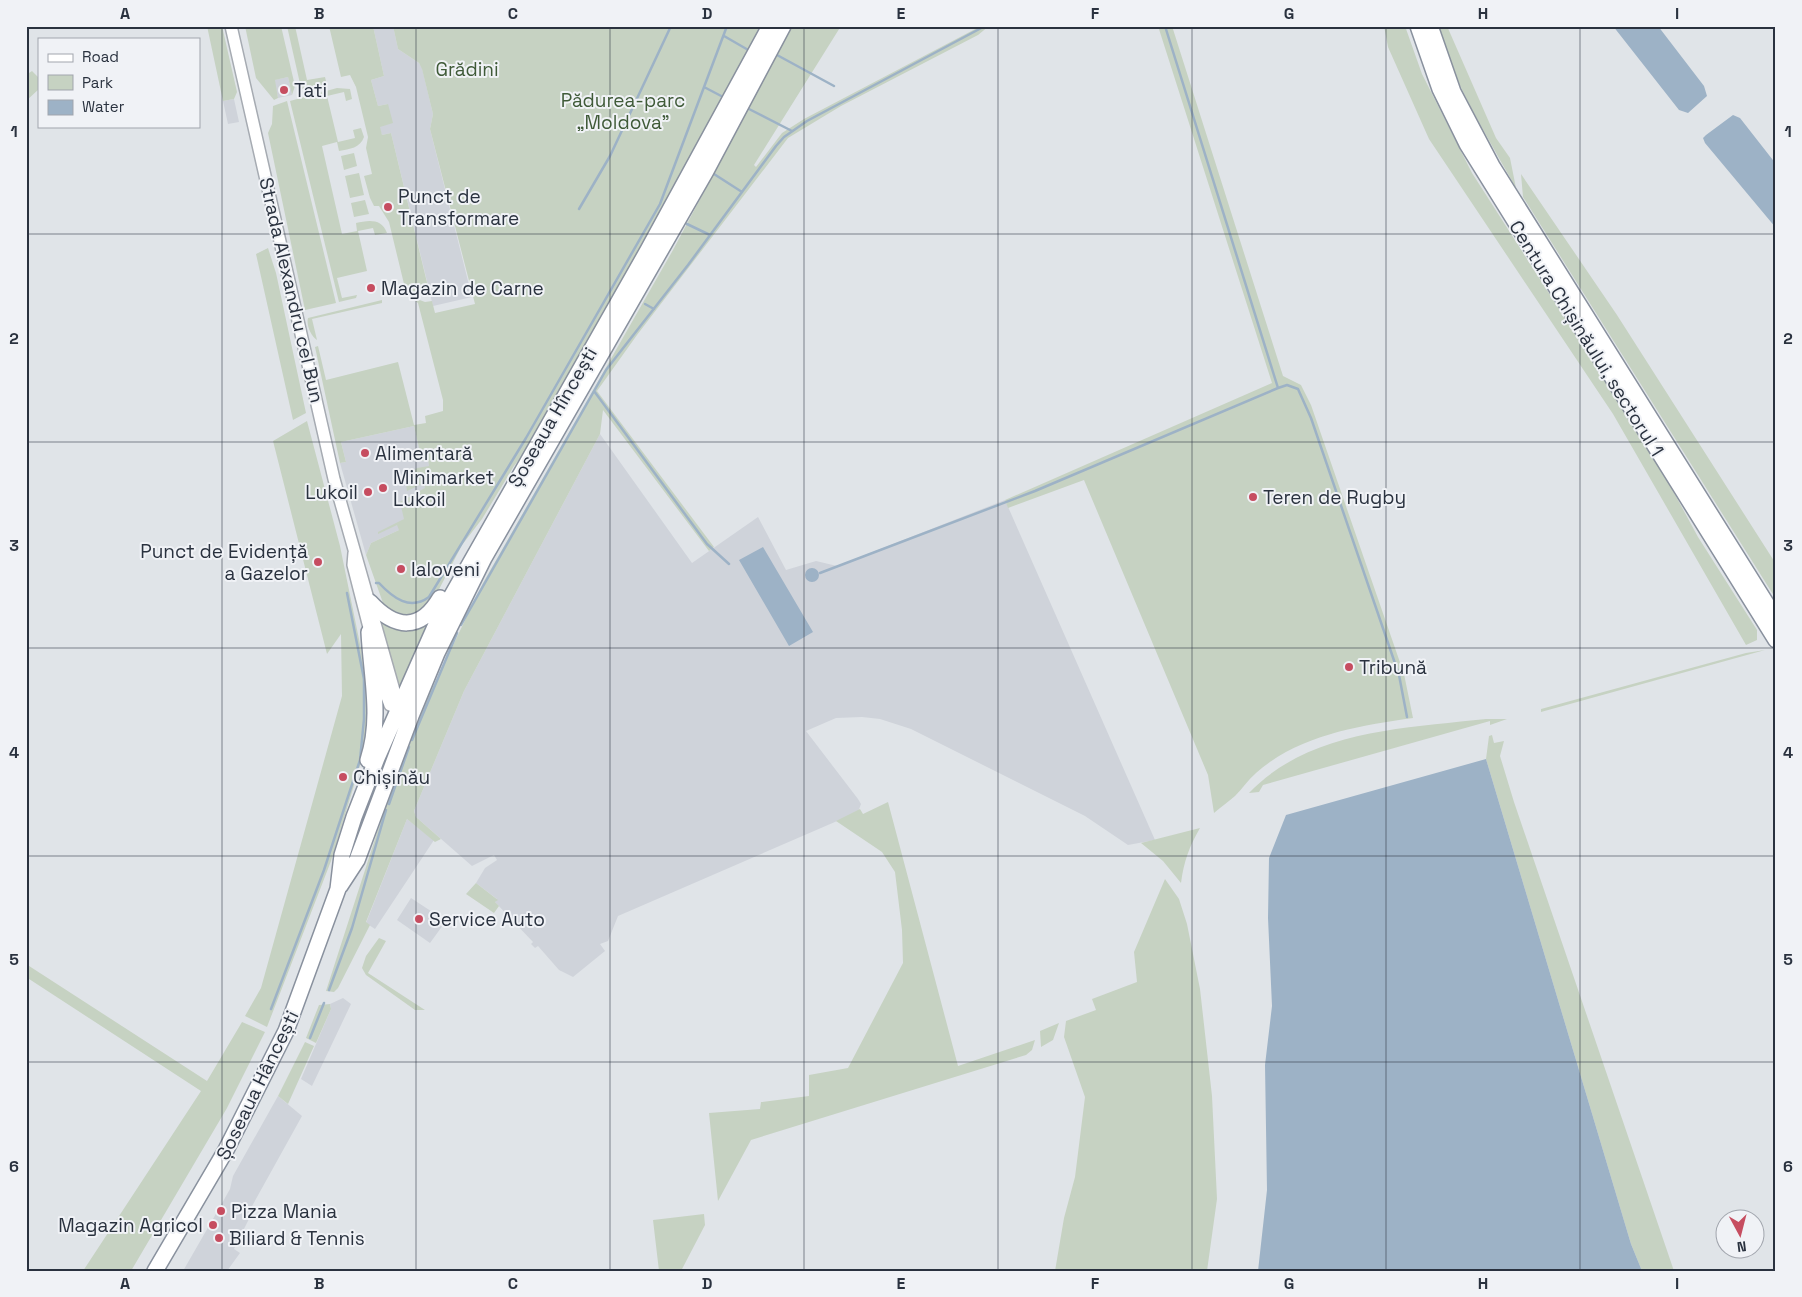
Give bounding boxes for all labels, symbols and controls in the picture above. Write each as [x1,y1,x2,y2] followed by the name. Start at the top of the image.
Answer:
[120,3,130,24] text: A
[314,3,324,24] text: B
[508,3,518,24] text: C
[702,3,712,24] text: D
[897,3,906,24] text: E
[1091,3,1100,24] text: F
[1284,3,1294,24] text: G
[1478,3,1488,24] text: H
[1675,3,1679,24] text: I
[38,38,200,128] legend
[82,47,119,66] text: Road
[435,57,499,82] park label: Grădini
[82,73,113,92] text: Park
[294,78,327,103] place label: Tati
[278,84,290,96] marker: Tati
[561,88,685,135] park label: Pădurea-parc „Moldova”
[82,97,125,116] text: Water
[10,121,18,142] text: 1
[1784,121,1792,142] text: 1
[253,175,330,405] street label: Strada Alexandru cel Bun
[398,184,519,231] place label: Punct de Transformare
[382,201,394,213] marker: Punct de Transformare
[1503,216,1670,461] street label: Centura Chișinăului, sectorul 1
[381,276,544,301] place label: Magazin de Carne
[365,282,377,294] marker: Magazin de Carne
[9,328,19,349] text: 2
[1783,328,1793,349] text: 2
[502,343,603,492] street label: Șoseaua Hîncești
[375,441,473,466] place label: Alimentară
[359,447,371,459] marker: Alimentară
[393,465,494,512] place label: Minimarket Lukoil
[305,480,358,505] place label: Lukoil
[377,482,389,494] marker: Minimarket Lukoil
[1263,485,1406,510] place label: Teren de Rugby
[362,486,374,498] marker: Lukoil
[1247,491,1259,503] marker: Teren de Rugby
[9,535,19,556] text: 3
[1783,535,1793,556] text: 3
[140,539,308,586] place label: Punct de Evidență a Gazelor
[312,556,324,568] marker: Punct de Evidență a Gazelor
[411,557,480,582] place label: Ialoveni
[395,563,407,575] marker: Ialoveni
[1359,655,1427,680] place label: Tribună
[1343,661,1355,673] marker: Tribună
[9,742,19,763] text: 4
[1783,742,1793,763] text: 4
[353,765,430,790] place label: Chișinău
[337,771,349,783] marker: Chișinău
[429,907,545,932] place label: Service Auto
[413,913,425,925] marker: Service Auto
[9,949,19,970] text: 5
[1783,949,1793,970] text: 5
[210,1006,305,1164] street label: Șoseaua Hâncești
[9,1156,19,1177] text: 6
[1783,1156,1793,1177] text: 6
[231,1199,337,1224] place label: Pizza Mania
[215,1205,227,1217] marker: Pizza Mania
[1714,1210,1764,1260] north arrow
[58,1213,203,1238] place label: Magazin Agricol
[207,1219,219,1231] marker: Magazin Agricol
[229,1226,365,1251] place label: Biliard & Tennis
[213,1232,225,1244] marker: Biliard & Tennis
[1736,1237,1747,1256] text: N
[120,1273,130,1294] text: A
[314,1273,324,1294] text: B
[508,1273,518,1294] text: C
[702,1273,712,1294] text: D
[897,1273,906,1294] text: E
[1091,1273,1100,1294] text: F
[1284,1273,1294,1294] text: G
[1478,1273,1488,1294] text: H
[1675,1273,1679,1294] text: I

